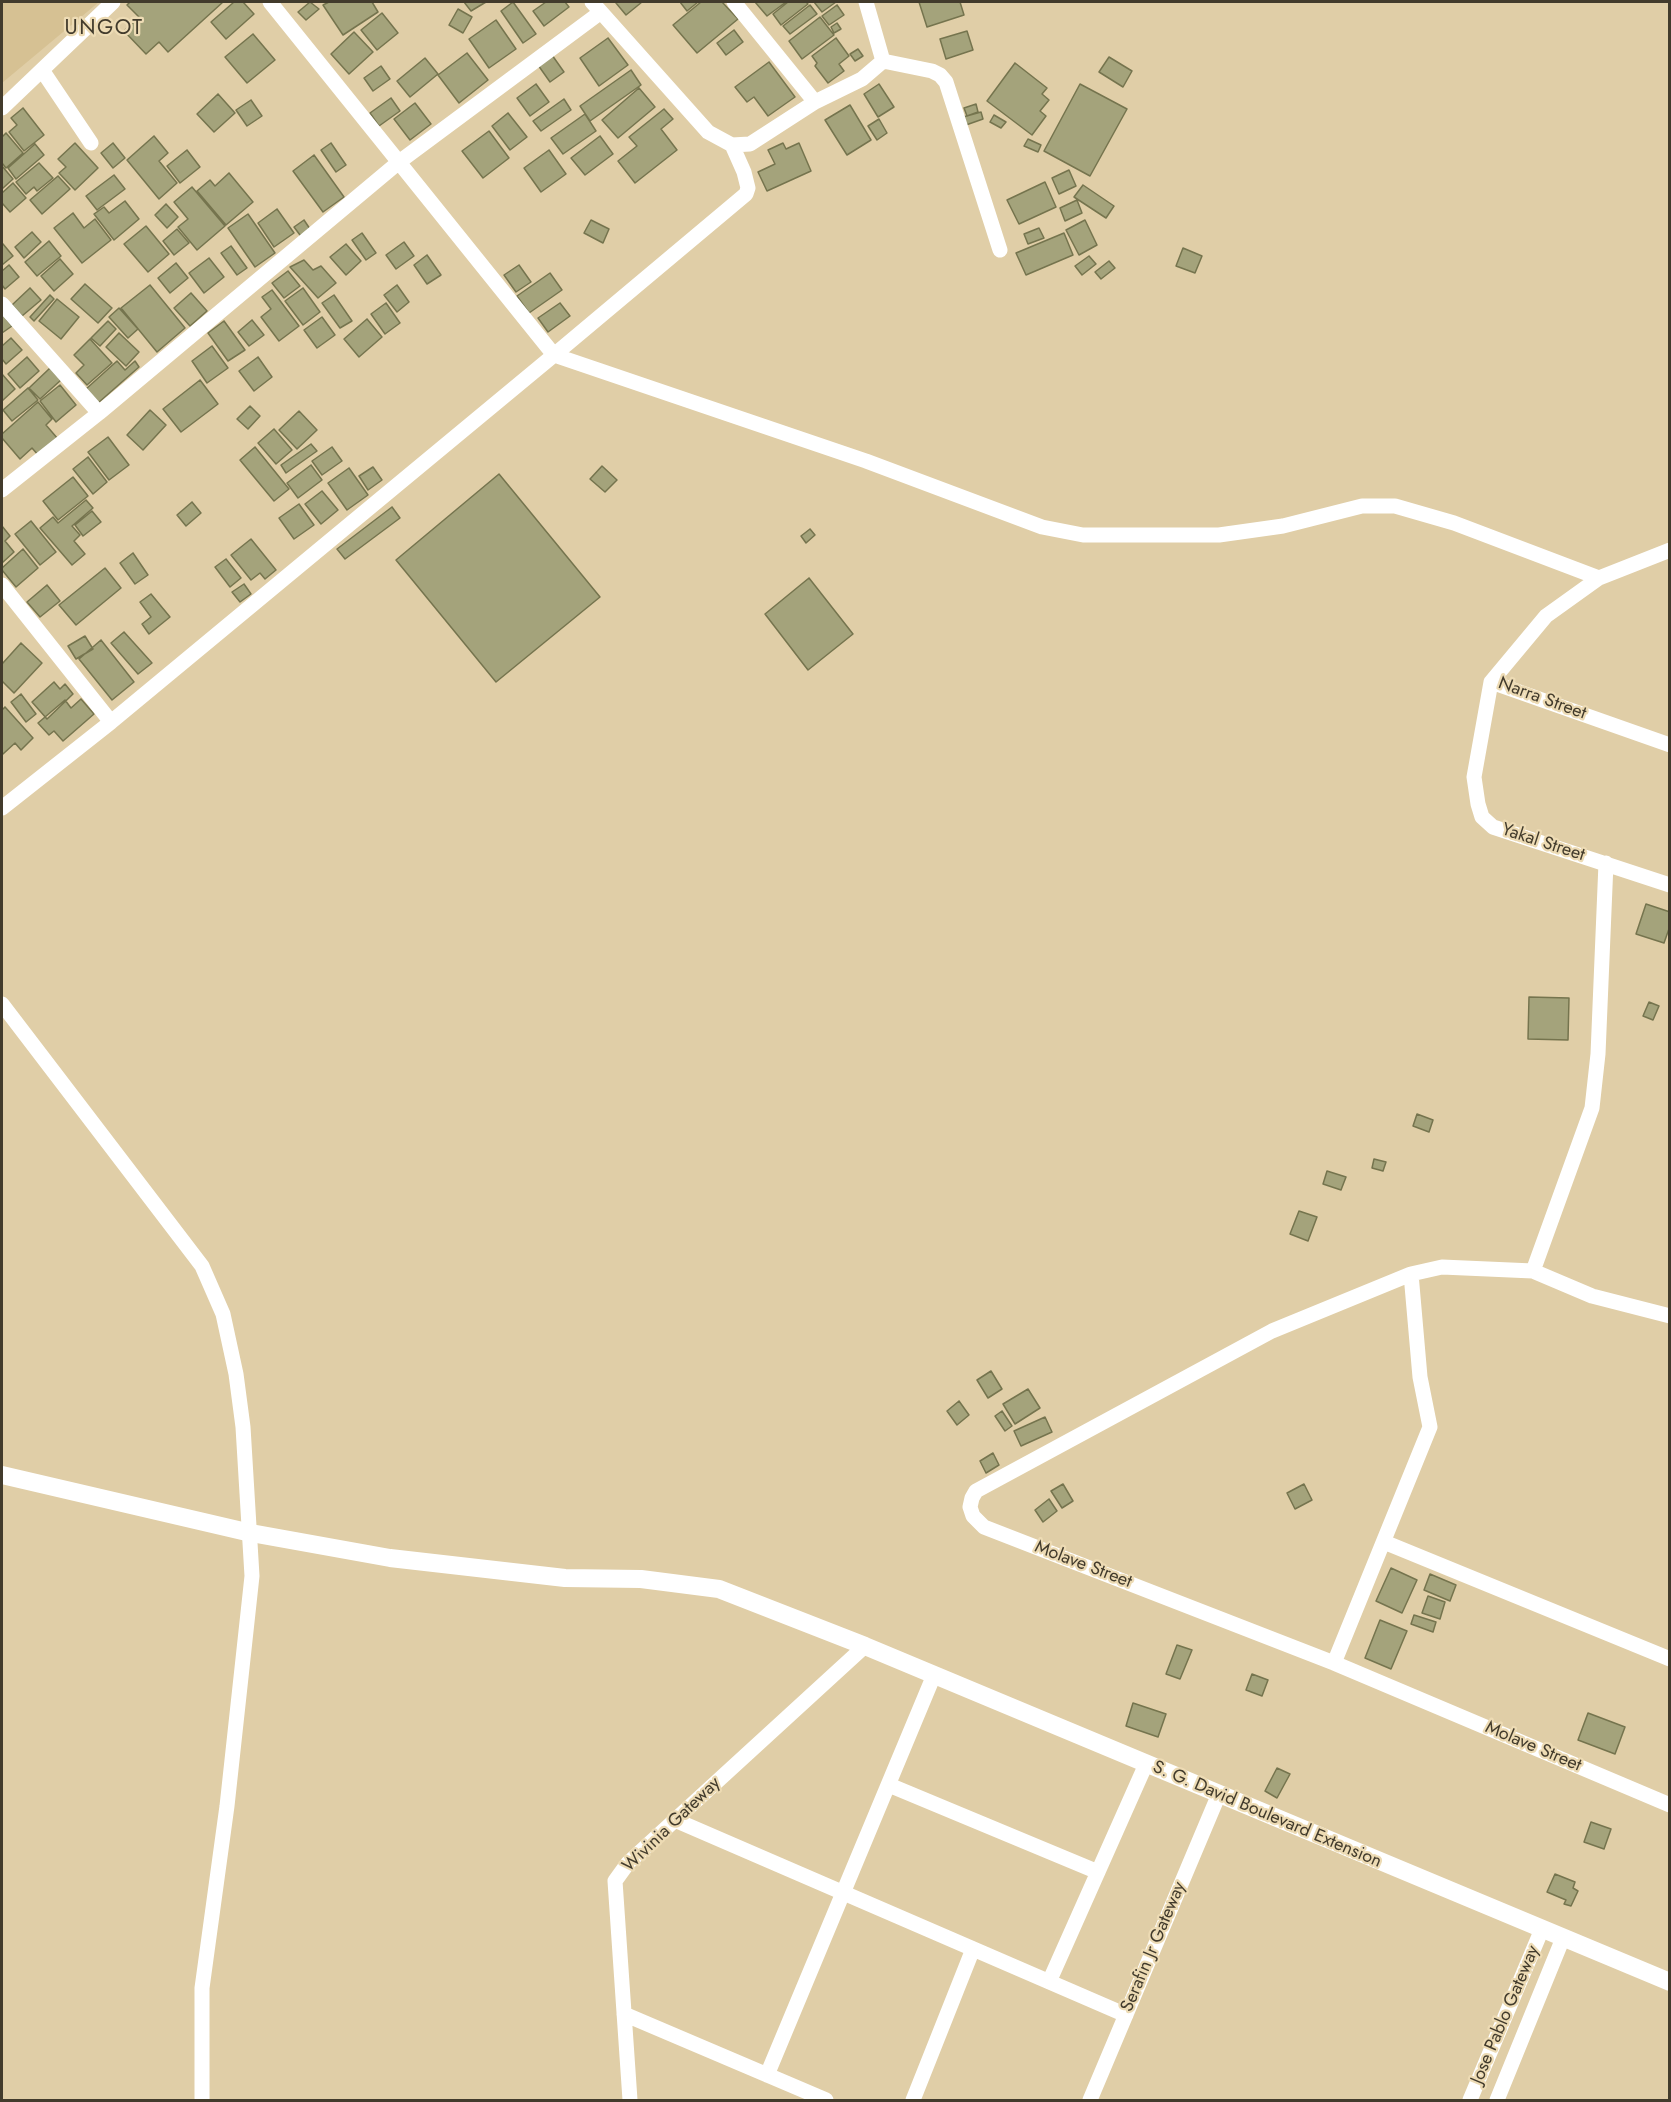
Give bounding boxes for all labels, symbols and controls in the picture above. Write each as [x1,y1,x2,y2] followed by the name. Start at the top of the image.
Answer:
[65,16,143,42] district label: UNGOT
[1495,673,1589,725] street label: Narra Street
[1499,819,1587,867] street label: Yakal Street
[1031,1537,1135,1593] street label: Molave Street
[1482,1717,1584,1777] street label: Molave Street
[1149,1757,1385,1873] street label: S. G. David Boulevard Extension
[618,1773,726,1877] street label: Wivinia Gateway
[1117,1879,1191,2015] street label: Serafin Jr Gateway
[1467,1943,1545,2087] street label: Jose Pablo Gateway

